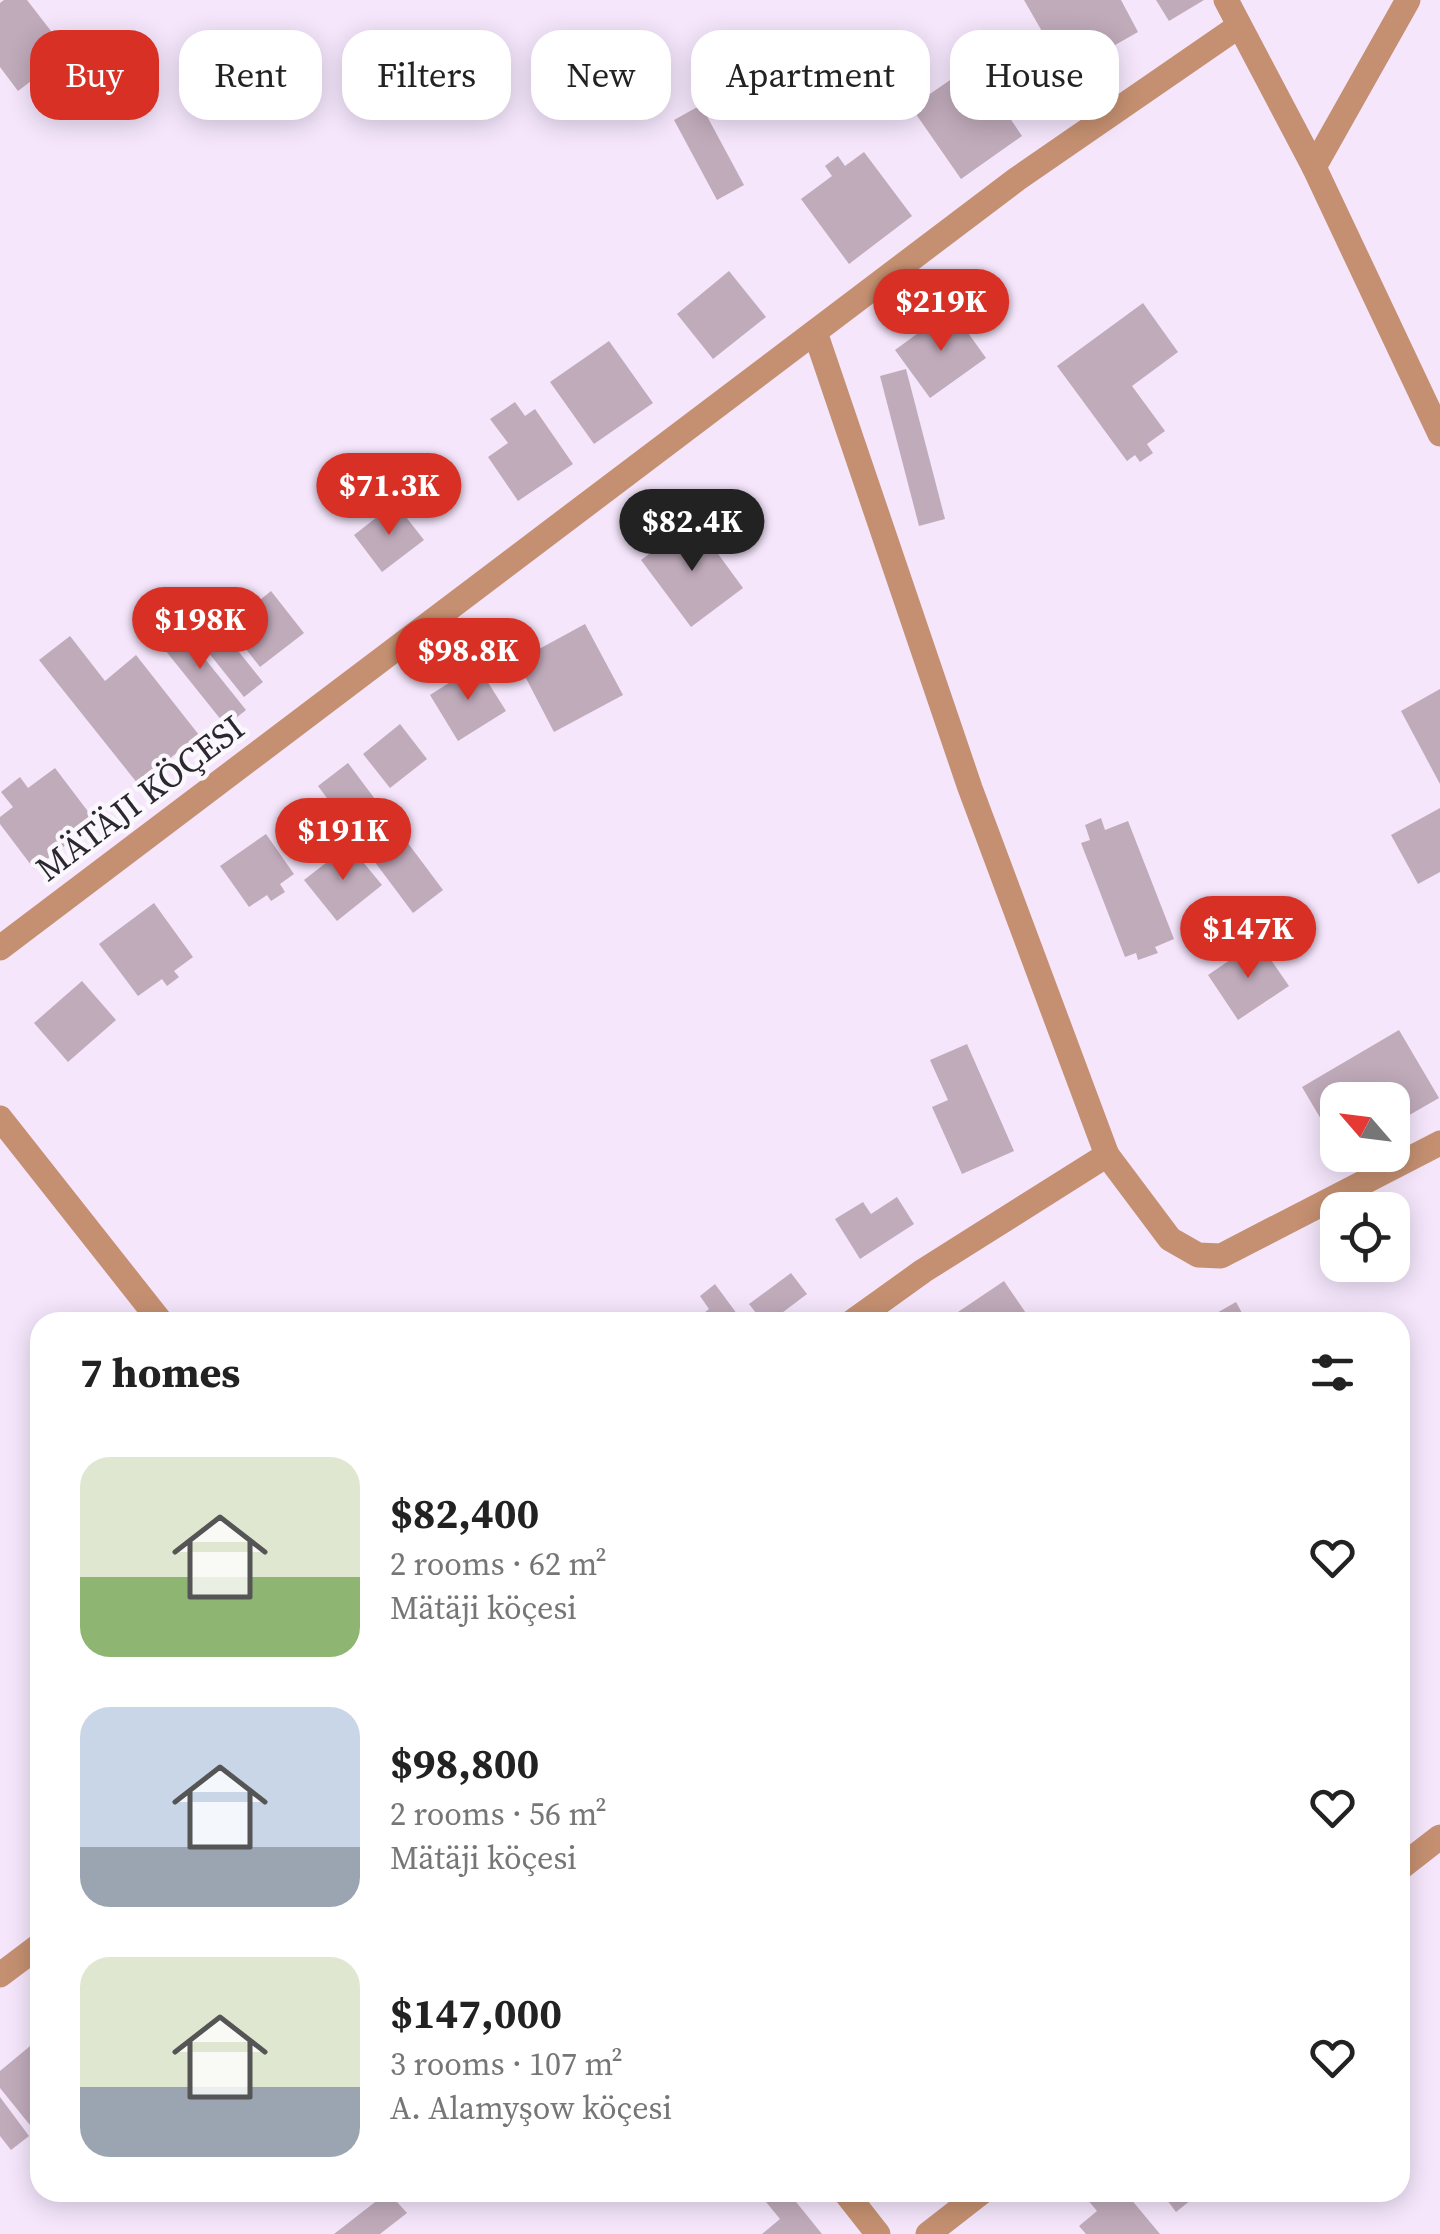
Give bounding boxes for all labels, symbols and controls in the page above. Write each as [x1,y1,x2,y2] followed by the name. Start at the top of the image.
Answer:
[30,30,159,120] chip: Buy
[179,30,322,120] chip: Rent
[342,30,511,120] chip: Filters
[531,30,671,120] chip: New
[691,30,930,120] chip: Apartment
[950,30,1119,120] chip: House
[871,269,1011,354] pin: $219K
[895,279,987,323] text: $219K
[308,453,470,538] pin: $71.3K
[338,463,440,507] text: $71.3K
[611,489,773,574] pin: $82.4K
[641,499,743,543] text: $82.4K
[130,587,270,672] pin: $198K
[154,597,246,641] text: $198K
[387,618,549,703] pin: $98.8K
[417,628,519,672] text: $98.8K
[26,704,254,892] street label: MÄTÄJI KÖÇESI
[273,798,413,883] pin: $191K
[297,808,389,852] text: $191K
[1178,896,1318,981] pin: $147K
[1202,906,1294,950] text: $147K
[1320,1082,1410,1172] north arrow
[1320,1082,1410,1282] map controls
[1320,1192,1410,1282] button: locate
[80,1343,240,1401] text: 7 homes
[1305,1345,1360,1400] icon: filters
[390,1484,539,1542] text: $82,400
[160,1497,280,1617] icon: home
[1305,1530,1360,1585] icon: heart
[390,1542,607,1586] text: 2 rooms · 62 m²
[390,1586,577,1630] text: Mätäji köçesi
[390,1734,539,1792] text: $98,800
[160,1747,280,1867] icon: home
[1305,1780,1360,1835] icon: heart
[390,1792,607,1836] text: 2 rooms · 56 m²
[390,1836,577,1880] text: Mätäji köçesi
[390,1984,562,2042] text: $147,000
[160,1997,280,2117] icon: home
[1305,2030,1360,2085] icon: heart
[390,2042,623,2086] text: 3 rooms · 107 m²
[390,2086,672,2130] text: A. Alamyşow köçesi

